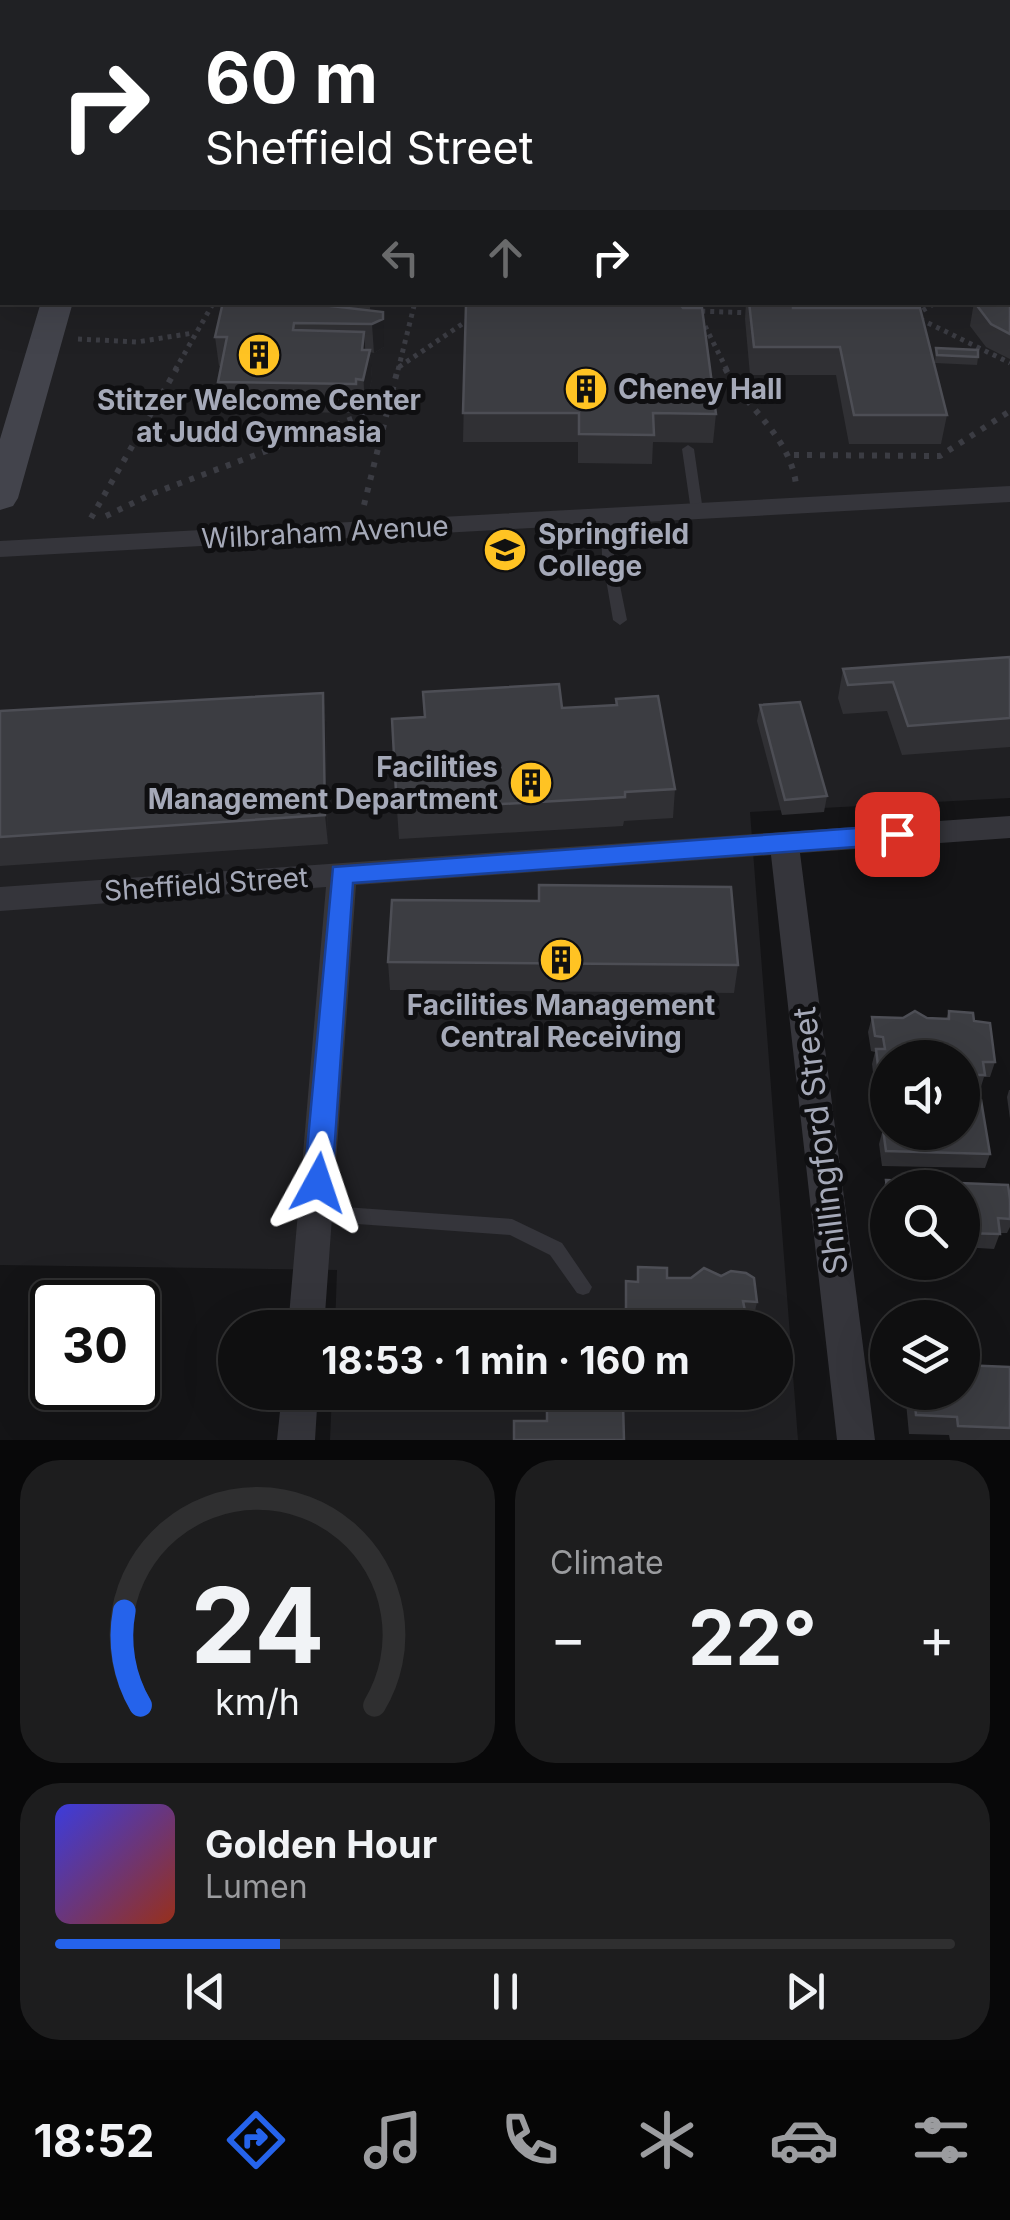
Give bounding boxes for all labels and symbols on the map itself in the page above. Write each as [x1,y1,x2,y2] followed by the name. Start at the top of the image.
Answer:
[236,332,282,378] building icon: Stitzer Welcome Center at Judd Gymnasia
[563,366,609,412] building icon: Cheney Hall
[618,372,782,406] place label: Cheney Hall
[97,383,421,449] place label: Stitzer Welcome Center at Judd Gymnasia
[200,509,450,555] street label: Wilbraham Avenue
[538,517,689,583] place label: Springfield College
[482,527,528,573] school or university icon: Springfield College
[148,750,498,816] place label: Facilities Management Department
[508,760,554,806] building icon: Facilities Management Department
[855,792,940,877] pin
[103,860,309,908] street label: Sheffield Street
[538,937,584,983] building icon: Facilities Management Central Receiving
[407,988,715,1054] place label: Facilities Management Central Receiving
[784,1005,856,1277] street label: Shillingford Street
[266,1131,370,1235] position arrow
[30,1280,160,1410] speed limit sign: 30

